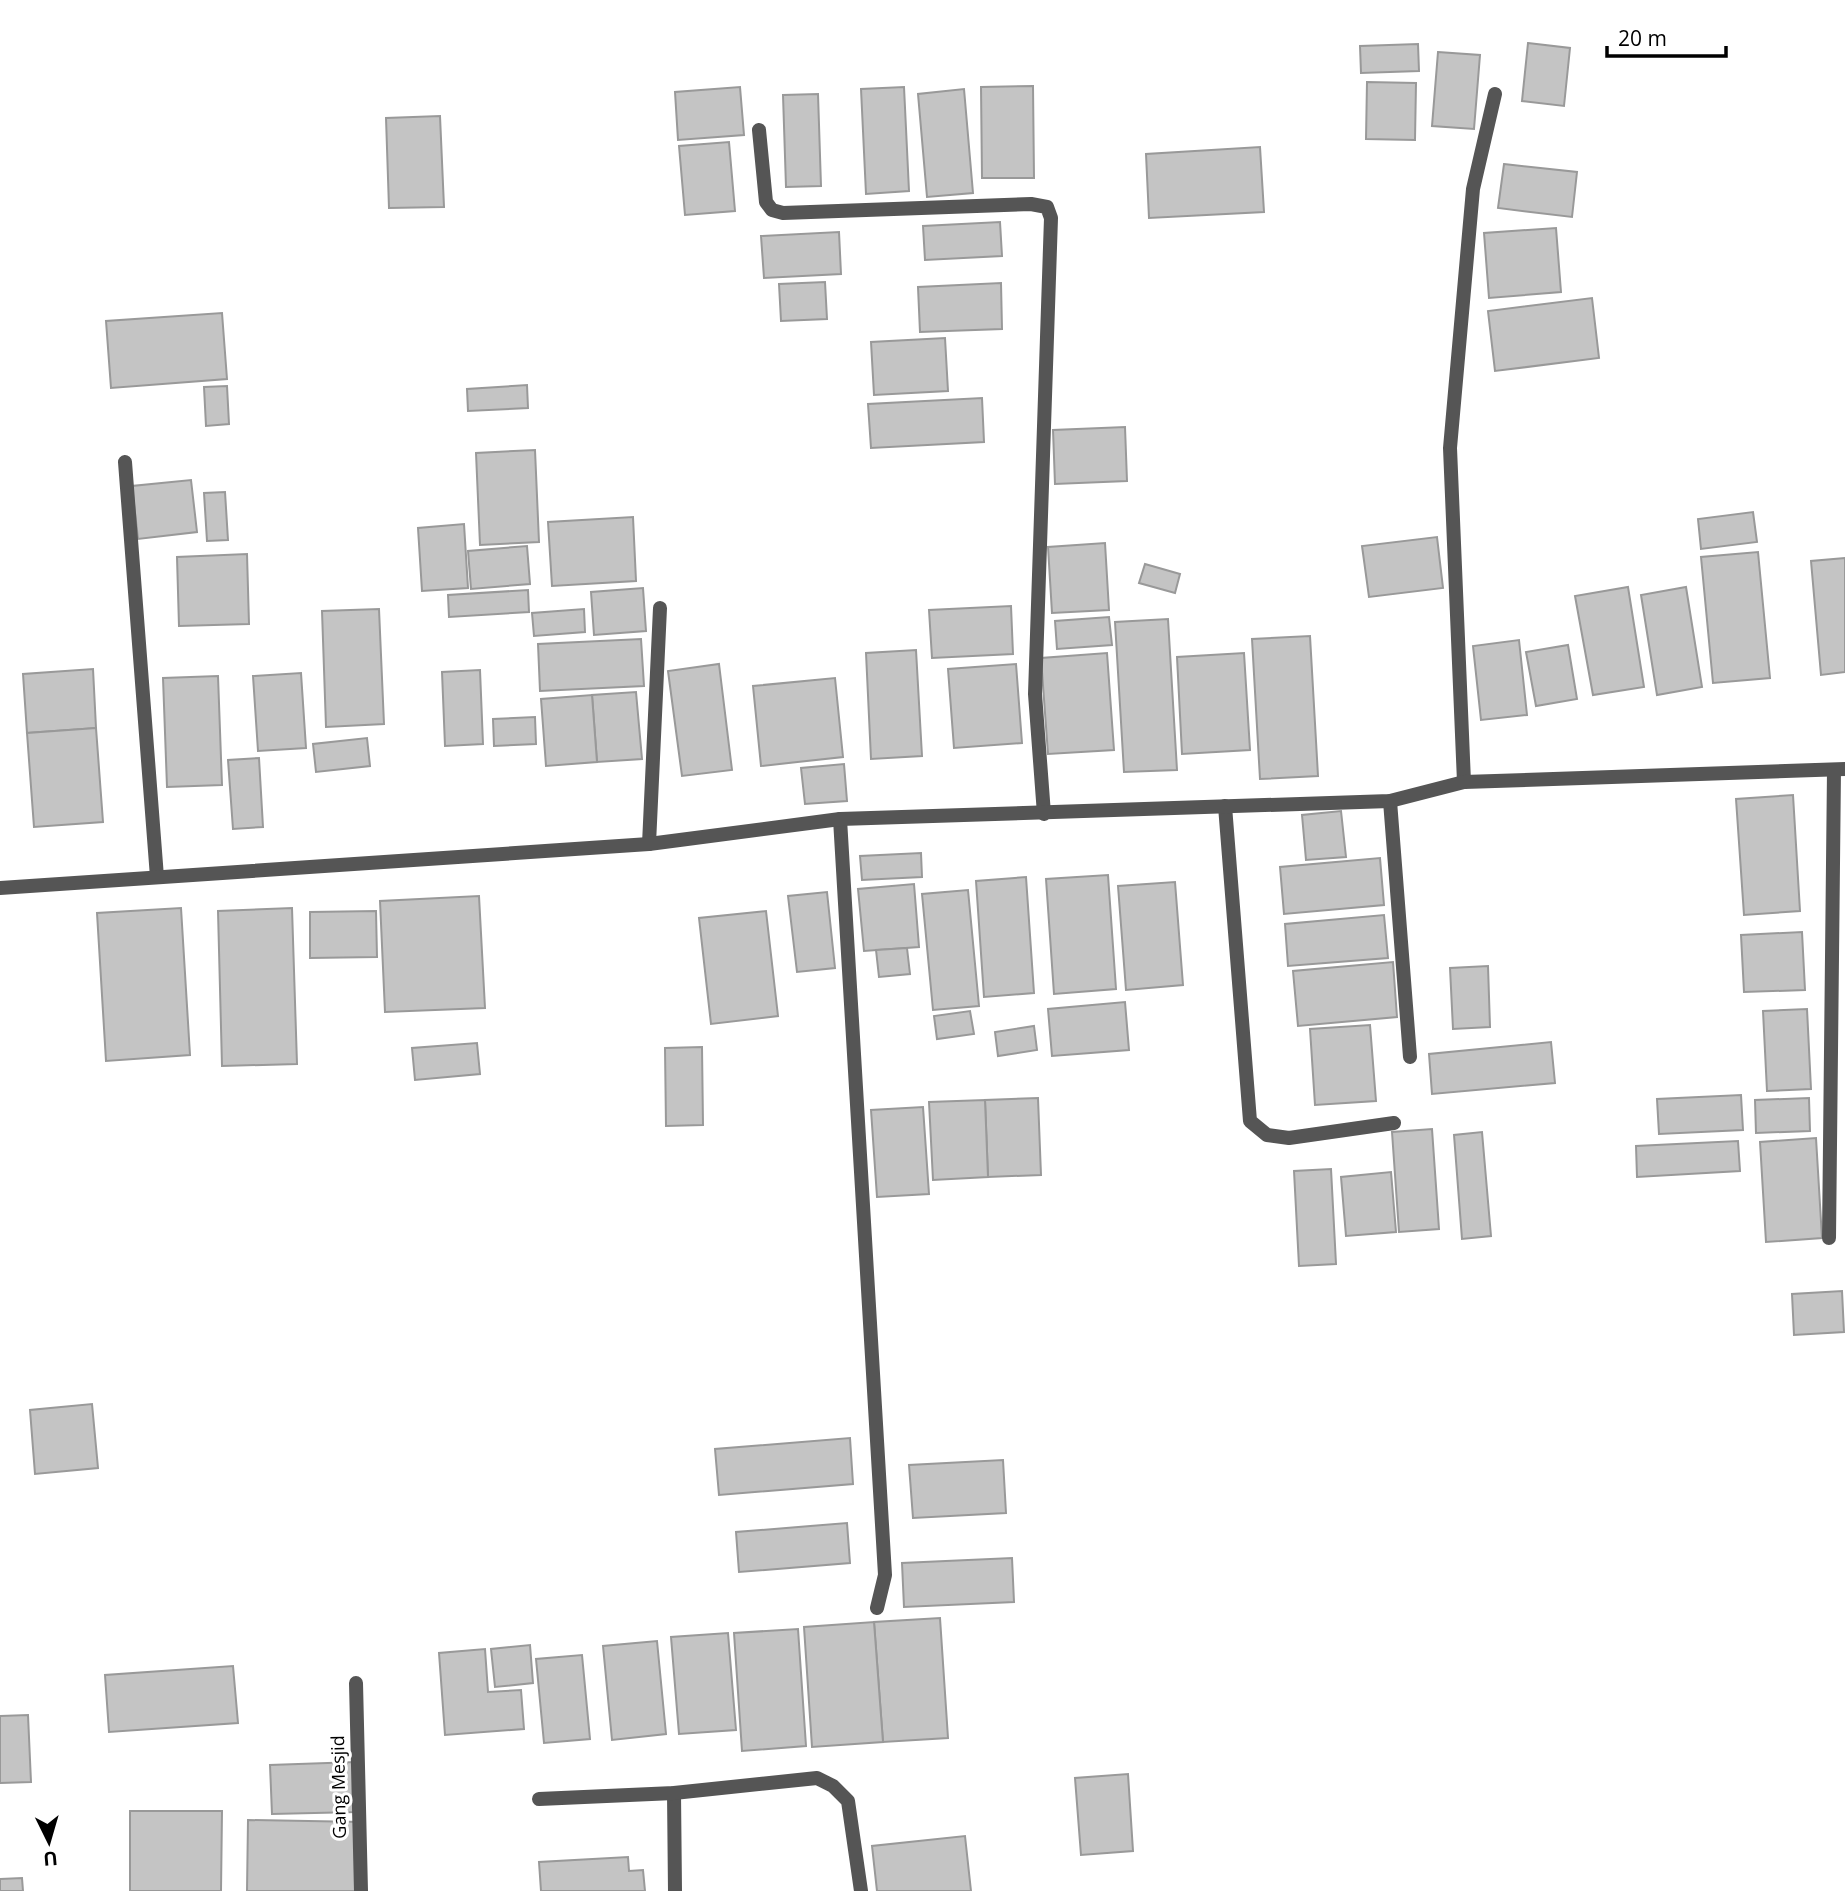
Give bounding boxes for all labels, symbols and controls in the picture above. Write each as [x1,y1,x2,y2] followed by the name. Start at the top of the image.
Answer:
[1607,14,1726,58] scale bar
[1618,24,1667,52] text: 20 m
[325,1735,351,1839] street label: Gang Mesjid
[14,1807,84,1877] north arrow
[42,1845,59,1873] text: U

